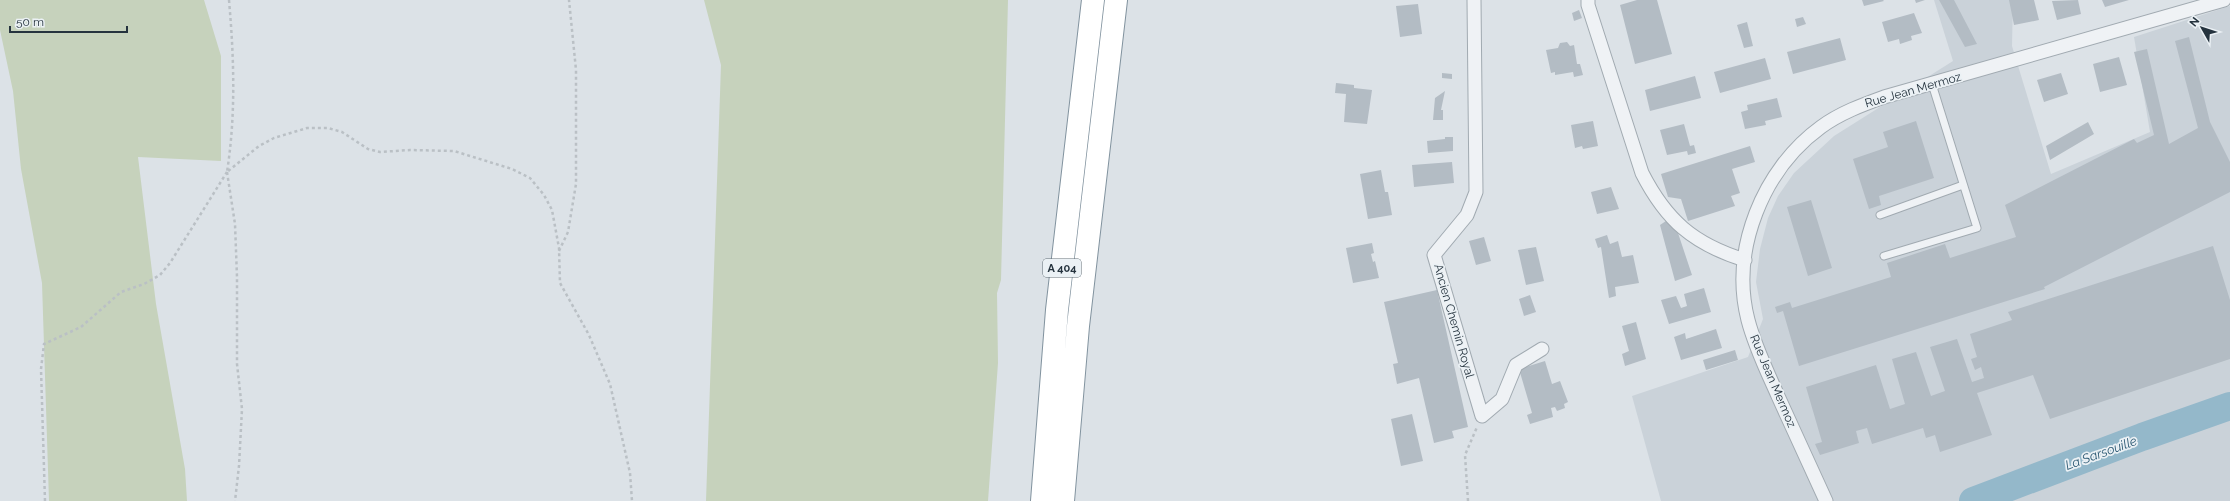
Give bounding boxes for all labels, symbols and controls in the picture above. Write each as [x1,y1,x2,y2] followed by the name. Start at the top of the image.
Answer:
[10,8,127,34] scale bar
[2182,8,2222,48] north arrow
[16,15,44,29] text: 50 m
[2187,15,2202,29] text: N
[1863,70,1963,110] street label: Rue Jean Mermoz
[1043,259,1081,277] road number: A 404
[1431,262,1477,380] street label: Ancien Chemin Royal
[1747,332,1799,430] street label: Rue Jean Mermoz
[2063,433,2139,473] water label: La Sarsouille

